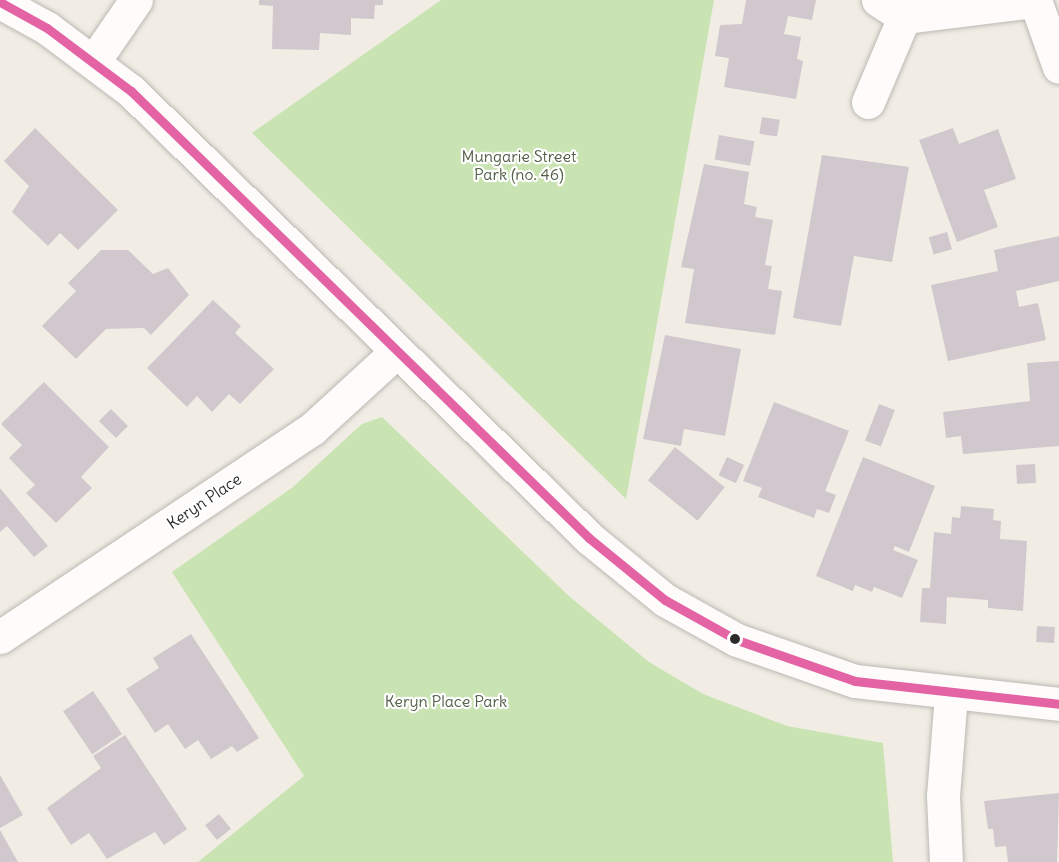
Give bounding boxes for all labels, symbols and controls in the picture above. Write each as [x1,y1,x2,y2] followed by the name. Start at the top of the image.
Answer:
[462,146,576,184] park label: Mungarie Street Park (no. 46)
[163,469,245,533] street label: Keryn Place
[729,633,741,645] unlabelled marker
[385,691,507,711] park label: Keryn Place Park

